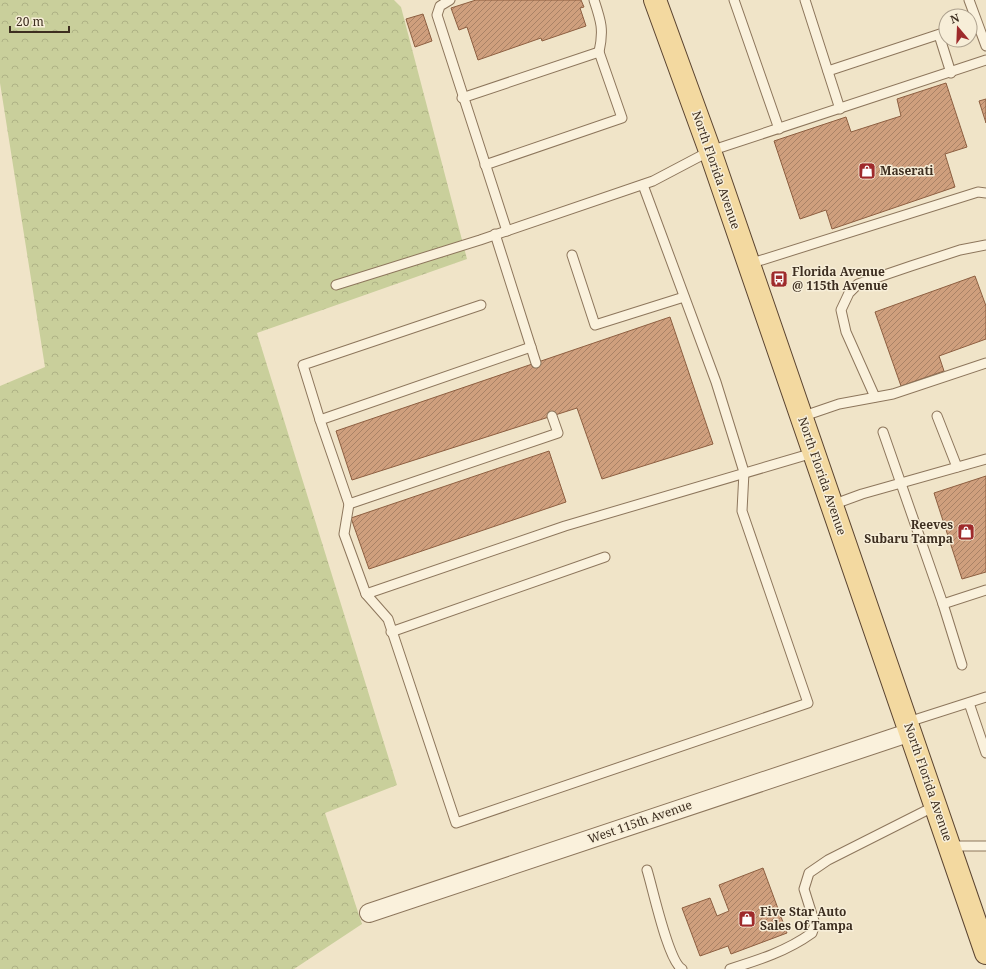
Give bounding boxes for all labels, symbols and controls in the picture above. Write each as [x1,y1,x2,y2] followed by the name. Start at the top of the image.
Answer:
[10,8,69,34] scale bar
[938,8,978,48] north arrow
[948,9,961,27] text: N
[16,13,44,30] text: 20 m
[688,108,745,231] street label: North Florida Avenue
[857,161,877,181] shop icon: Maserati
[880,162,934,179] place label: Maserati
[792,263,888,294] place label: Florida Avenue @ 115th Avenue
[769,269,789,289] bus stop icon: Florida Avenue @ 115th Avenue
[794,414,851,537] street label: North Florida Avenue
[864,516,953,547] place label: Reeves Subaru Tampa
[956,522,976,542] shop icon: Reeves Subaru Tampa
[900,720,957,843] street label: North Florida Avenue
[586,796,694,847] street label: West 115th Avenue
[760,903,853,934] place label: Five Star Auto Sales Of Tampa
[737,909,757,929] shop icon: Five Star Auto Sales Of Tampa

